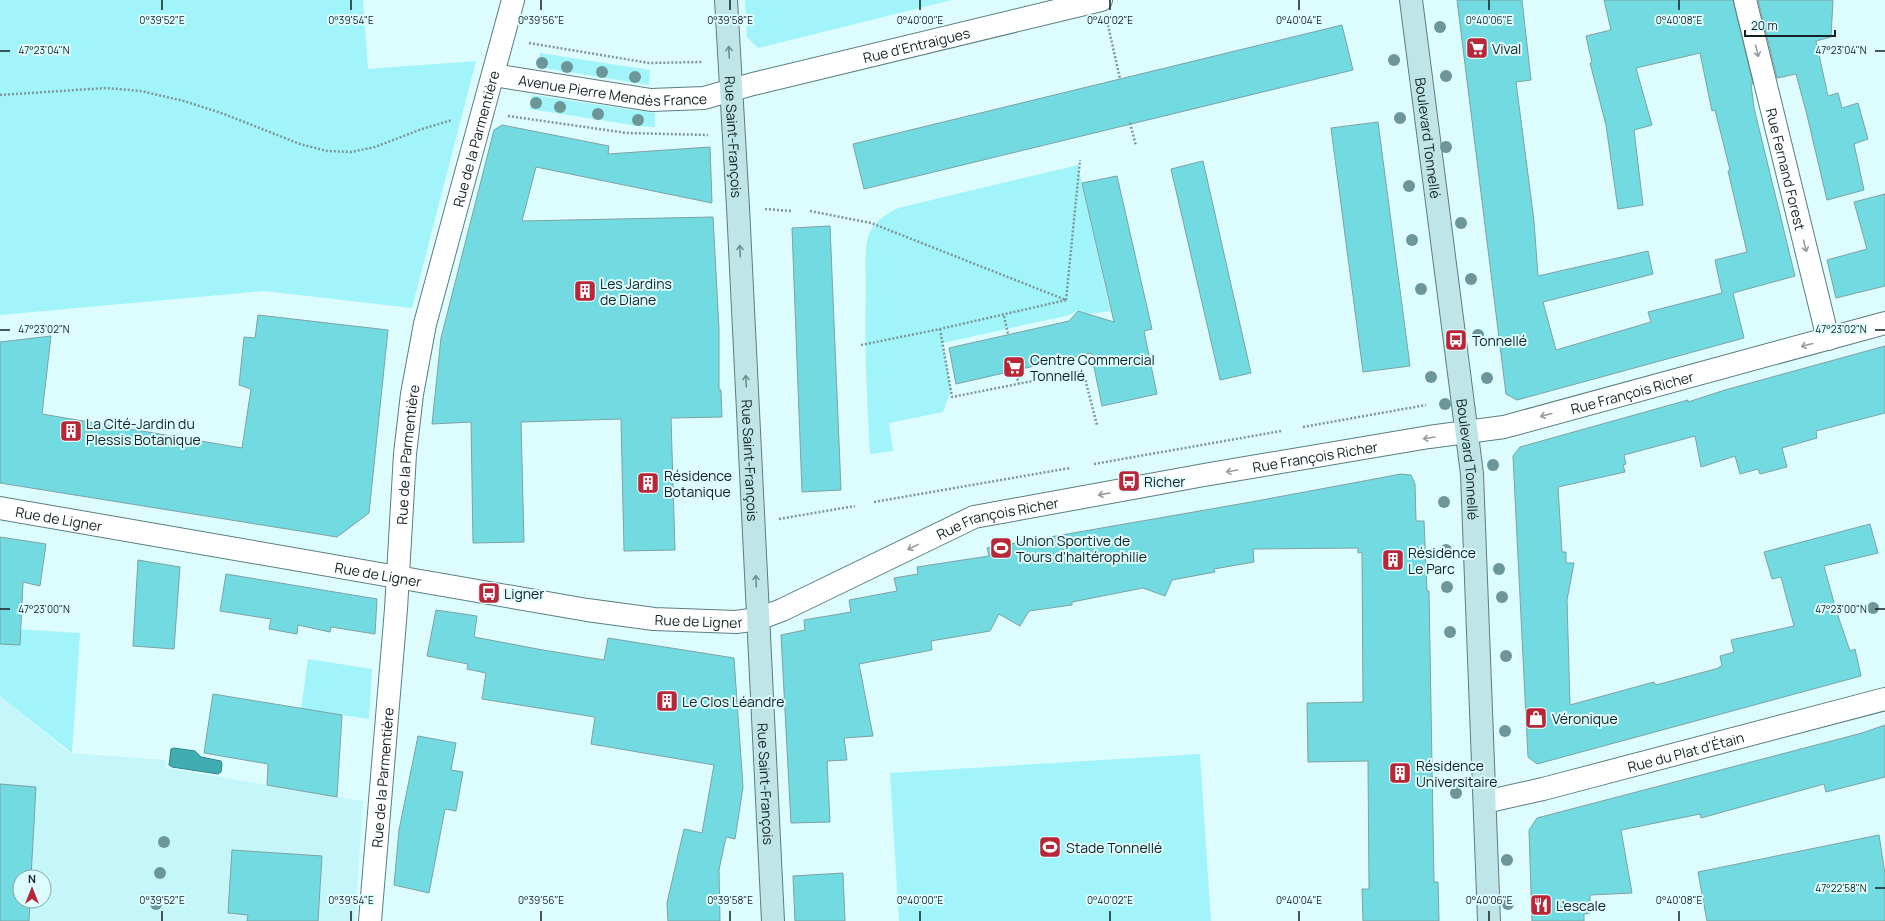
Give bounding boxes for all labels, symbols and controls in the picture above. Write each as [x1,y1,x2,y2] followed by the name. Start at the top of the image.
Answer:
[1745,12,1835,38] scale bar
[139,13,185,27] text: 0°39'52"E
[328,13,374,27] text: 0°39'54"E
[518,13,564,27] text: 0°39'56"E
[707,13,753,27] text: 0°39'58"E
[897,13,944,27] text: 0°40'00"E
[1087,13,1133,27] text: 0°40'02"E
[1276,13,1322,27] text: 0°40'04"E
[1466,13,1513,27] text: 0°40'06"E
[1656,13,1702,27] text: 0°40'08"E
[1751,17,1778,34] text: 20 m
[861,23,972,67] street label: Rue d'Entraigues
[1464,35,1490,61] supermarket icon: Vival
[1492,39,1521,58] place label: Vival
[18,43,70,57] text: 47°23'04"N
[1815,43,1867,57] text: 47°23'04"N
[1754,45,1762,58] one-way arrow
[725,46,733,59] one-way arrow
[448,68,503,209] street label: Rue de la Parmentière
[517,70,707,110] street label: Avenue Pierre Mendès France
[721,75,747,198] street label: Rue Saint-François
[1412,76,1446,200] street label: Boulevard Tonnellé
[1762,106,1811,232] street label: Rue Fernand Forest
[1802,239,1809,252] one-way arrow
[737,245,744,258] one-way arrow
[600,274,672,309] place label: Les Jardins de Diane
[572,278,598,304] building icon: Les Jardins de Diane
[18,322,70,336] text: 47°23'02"N
[1815,322,1867,336] text: 47°23'02"N
[1443,327,1469,353] bus stop icon: Tonnellé
[1472,331,1527,350] place label: Tonnellé
[1801,341,1814,349] one-way arrow
[1030,350,1155,385] place label: Centre Commercial Tonnellé
[1001,354,1027,380] supermarket icon: Centre Commercial Tonnellé
[1568,366,1696,418] street label: Rue François Richer
[743,375,750,388] one-way arrow
[391,383,423,525] street label: Rue de la Parmentière
[1453,398,1483,520] street label: Boulevard Tonnellé
[738,399,763,522] street label: Rue Saint-François
[1540,412,1553,420] one-way arrow
[86,414,201,449] place label: La Cité-Jardin du Plessis Botanique
[58,418,84,444] building icon: La Cité-Jardin du Plessis Botanique
[1423,434,1436,442] one-way arrow
[1251,436,1379,476] street label: Rue François Richer
[664,466,732,501] place label: Résidence Botanique
[1226,467,1239,475] one-way arrow
[1116,468,1142,494] bus stop icon: Richer
[635,470,661,496] building icon: Résidence Botanique
[1144,472,1185,491] place label: Richer
[1098,490,1111,498] one-way arrow
[933,492,1060,543] street label: Rue François Richer
[14,501,104,535] street label: Rue de Ligner
[1016,531,1147,566] place label: Union Sportive de Tours d'haltérophilie
[988,535,1014,561] sports icon: Union Sportive de Tours d'haltérophilie
[1408,543,1476,578] place label: Résidence Le Parc
[907,544,919,551] one-way arrow
[1380,547,1406,573] building icon: Résidence Le Parc
[333,557,423,591] street label: Rue de Ligner
[752,575,760,588] one-way arrow
[476,580,502,606] bus stop icon: Ligner
[504,584,544,603] place label: Ligner
[18,602,70,616] text: 47°23'00"N
[1815,602,1867,616] text: 47°23'00"N
[654,610,744,632] street label: Rue de Ligner
[654,688,680,714] building icon: Le Clos Léandre
[682,692,784,711] place label: Le Clos Léandre
[1523,705,1549,731] shop icon: Véronique
[367,707,397,848] street label: Rue de la Parmentière
[1552,709,1618,728] place label: Véronique
[754,723,779,845] street label: Rue Saint-François
[1625,727,1746,776] street label: Rue du Plat d'Étain
[1416,756,1498,791] place label: Résidence Universitaire
[1387,760,1413,786] building icon: Résidence Universitaire
[1037,834,1063,860] sports icon: Stade Tonnellé
[1066,838,1162,857] place label: Stade Tonnellé
[12,869,52,909] north arrow
[28,871,36,886] text: N
[1815,881,1867,895] text: 47°22'58"N
[1528,892,1554,918] restaurant icon: L’escale
[139,893,185,907] text: 0°39'52"E
[328,893,374,907] text: 0°39'54"E
[518,893,564,907] text: 0°39'56"E
[707,893,753,907] text: 0°39'58"E
[897,893,944,907] text: 0°40'00"E
[1087,893,1133,907] text: 0°40'02"E
[1276,893,1322,907] text: 0°40'04"E
[1466,893,1513,907] text: 0°40'06"E
[1656,893,1702,907] text: 0°40'08"E
[1556,896,1606,915] place label: L’escale

